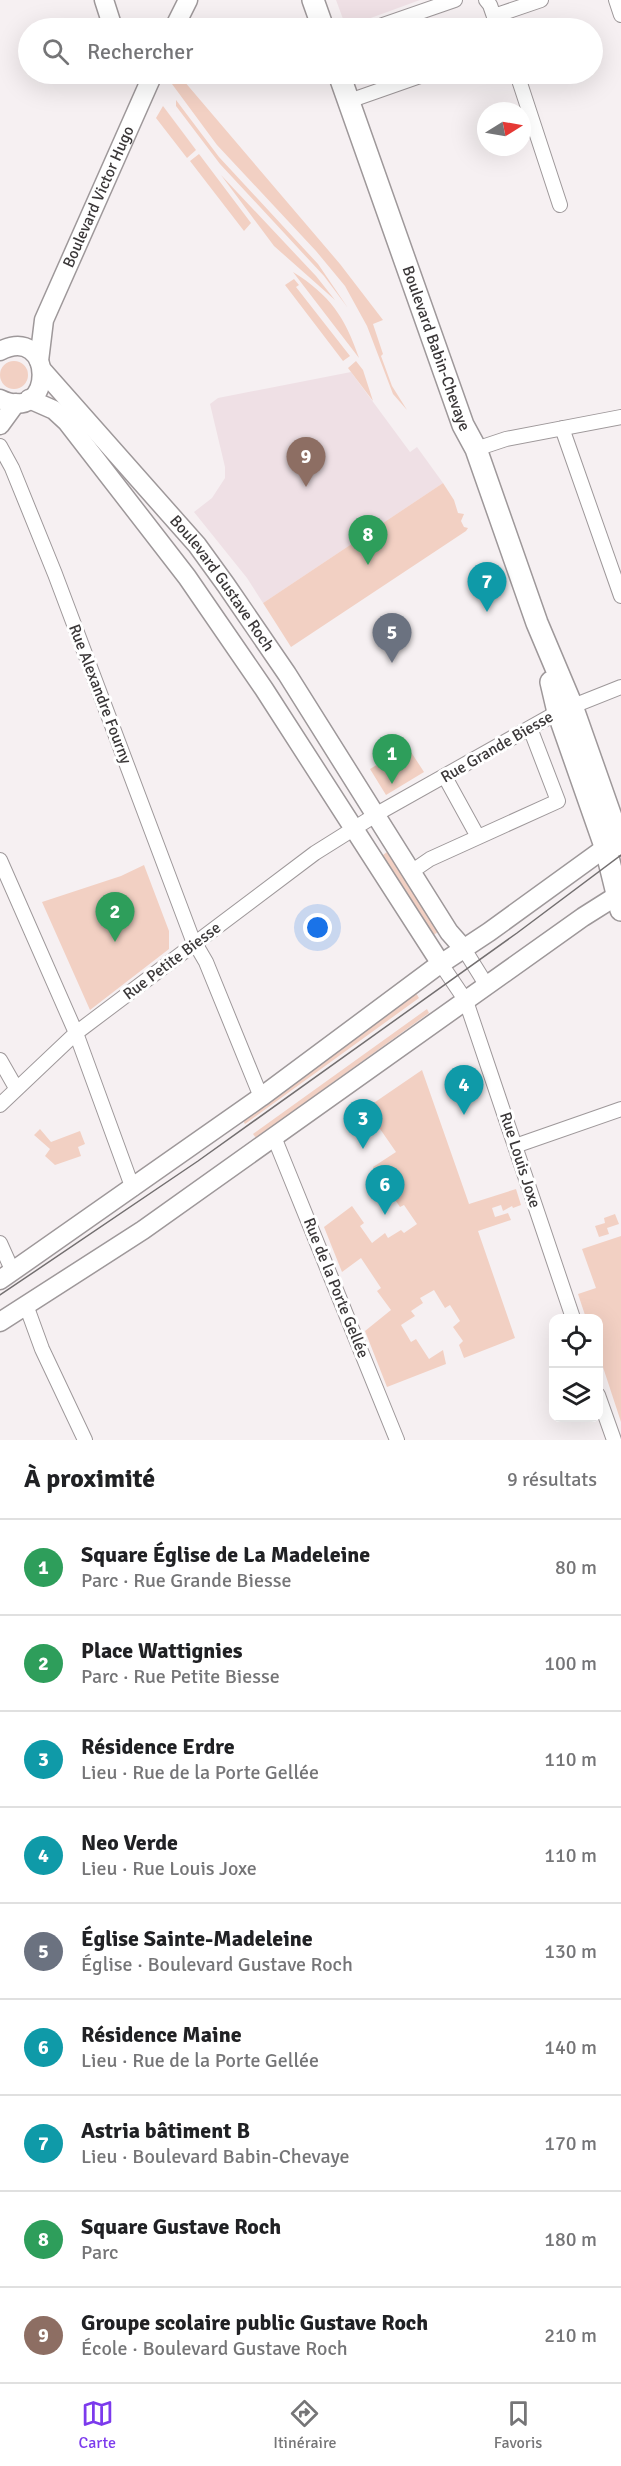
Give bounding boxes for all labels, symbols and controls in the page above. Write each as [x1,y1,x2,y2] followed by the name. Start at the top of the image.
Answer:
[18,18,603,84] search box
[39,35,72,68] icon: search
[87,38,193,65] text: Rechercher
[477,102,531,156] north arrow
[58,123,139,271] street label: Boulevard Victor Hugo
[398,263,475,435] street label: Boulevard Babin-Chevaye
[286,438,326,487] pin: 9
[165,511,279,655] street label: Boulevard Gustave Roch
[348,516,388,565] pin: 8
[468,562,506,612] pin: 7
[372,614,412,663] pin: 5
[64,621,136,767] street label: Rue Alexandre Fourny
[437,707,557,787] street label: Rue Grande Biesse
[372,734,412,784] pin: 1
[96,892,134,942] pin: 2
[303,913,332,942] your location
[119,918,225,1004] street label: Rue Petite Biesse
[444,1066,484,1115] pin: 4
[344,1100,382,1149] pin: 3
[495,1110,545,1210] street label: Rue Louis Joxe
[366,1166,404,1215] pin: 6
[299,1215,373,1361] street label: Rue de la Porte Gellée
[549,1314,603,1422] map controls
[549,1314,603,1368] button: locate
[549,1368,603,1422] button: layers
[24,1463,155,1495] text: À proximité
[507,1467,597,1492] text: 9 résultats
[81,1541,370,1568] text: Square Église de La Madeleine
[38,1555,49,1580] text: 1
[555,1555,597,1580] text: 80 m
[81,1568,291,1593] text: Parc · Rue Grande Biesse
[81,1637,243,1664] text: Place Wattignies
[38,1651,49,1676] text: 2
[544,1651,597,1676] text: 100 m
[81,1664,280,1689] text: Parc · Rue Petite Biesse
[81,1733,235,1760] text: Résidence Erdre
[38,1747,49,1772] text: 3
[544,1747,597,1772] text: 110 m
[81,1760,319,1785] text: Lieu · Rue de la Porte Gellée
[81,1829,178,1856] text: Neo Verde
[38,1843,49,1868] text: 4
[544,1843,597,1868] text: 110 m
[81,1856,257,1881] text: Lieu · Rue Louis Joxe
[81,1925,313,1952] text: Église Sainte-Madeleine
[38,1939,49,1964] text: 5
[544,1939,597,1964] text: 130 m
[81,1952,353,1977] text: Église · Boulevard Gustave Roch
[81,2021,242,2048] text: Résidence Maine
[38,2035,49,2060] text: 6
[544,2035,597,2060] text: 140 m
[81,2048,319,2073] text: Lieu · Rue de la Porte Gellée
[81,2117,250,2144] text: Astria bâtiment B
[38,2131,49,2156] text: 7
[544,2131,597,2156] text: 170 m
[81,2144,350,2169] text: Lieu · Boulevard Babin-Chevaye
[81,2213,281,2240] text: Square Gustave Roch
[38,2227,49,2252] text: 8
[544,2227,597,2252] text: 180 m
[81,2240,118,2265] text: Parc
[81,2309,428,2336] text: Groupe scolaire public Gustave Roch
[38,2323,49,2348] text: 9
[544,2323,597,2348] text: 210 m
[81,2336,348,2361] text: École · Boulevard Gustave Roch
[79,2397,116,2453] tab: Carte
[273,2397,337,2453] tab: Itinéraire
[494,2397,542,2453] tab: Favoris

